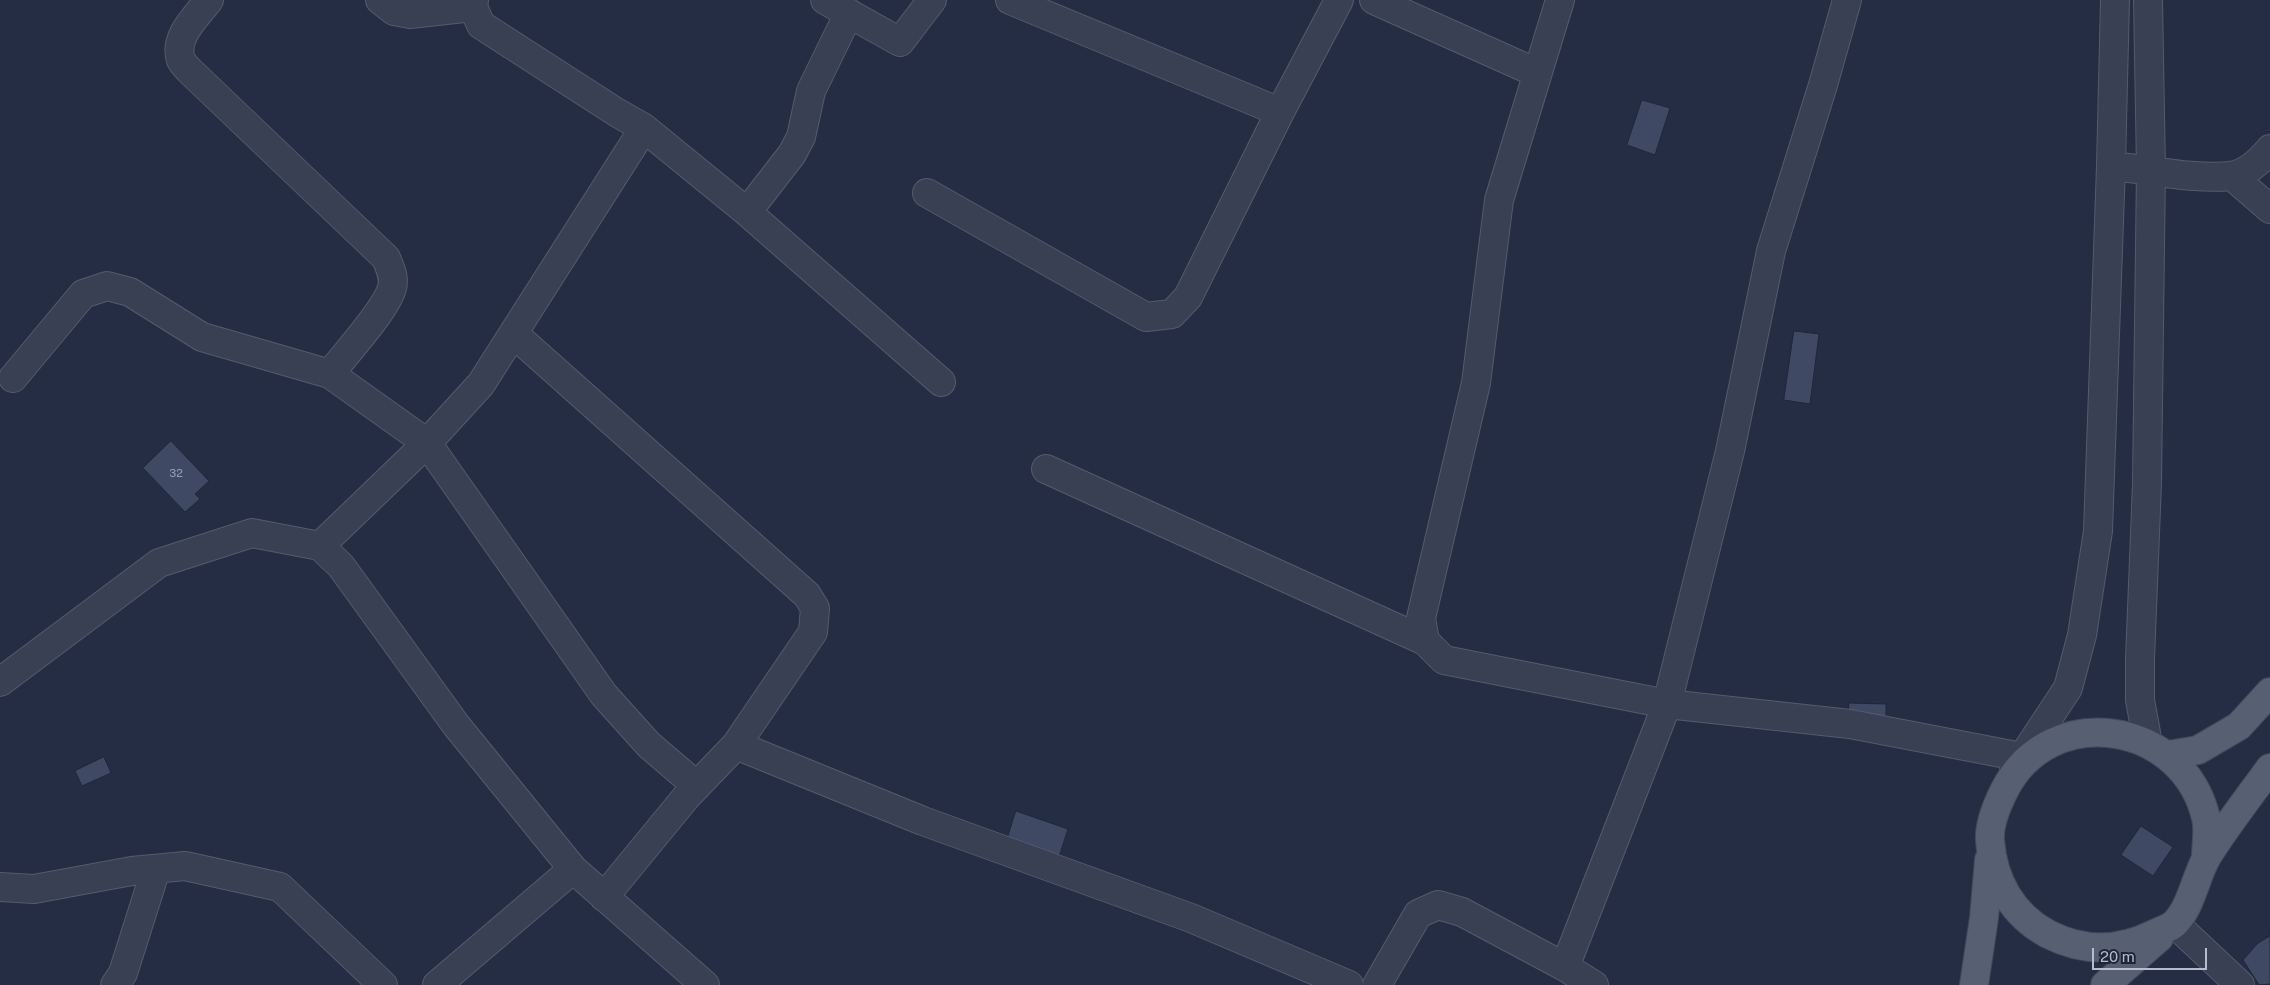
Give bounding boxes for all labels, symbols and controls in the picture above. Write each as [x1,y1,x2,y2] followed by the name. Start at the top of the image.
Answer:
[169,467,183,481] house number: 32
[2095,938,2210,970] scale bar
[2100,948,2135,965] text: 20 m

